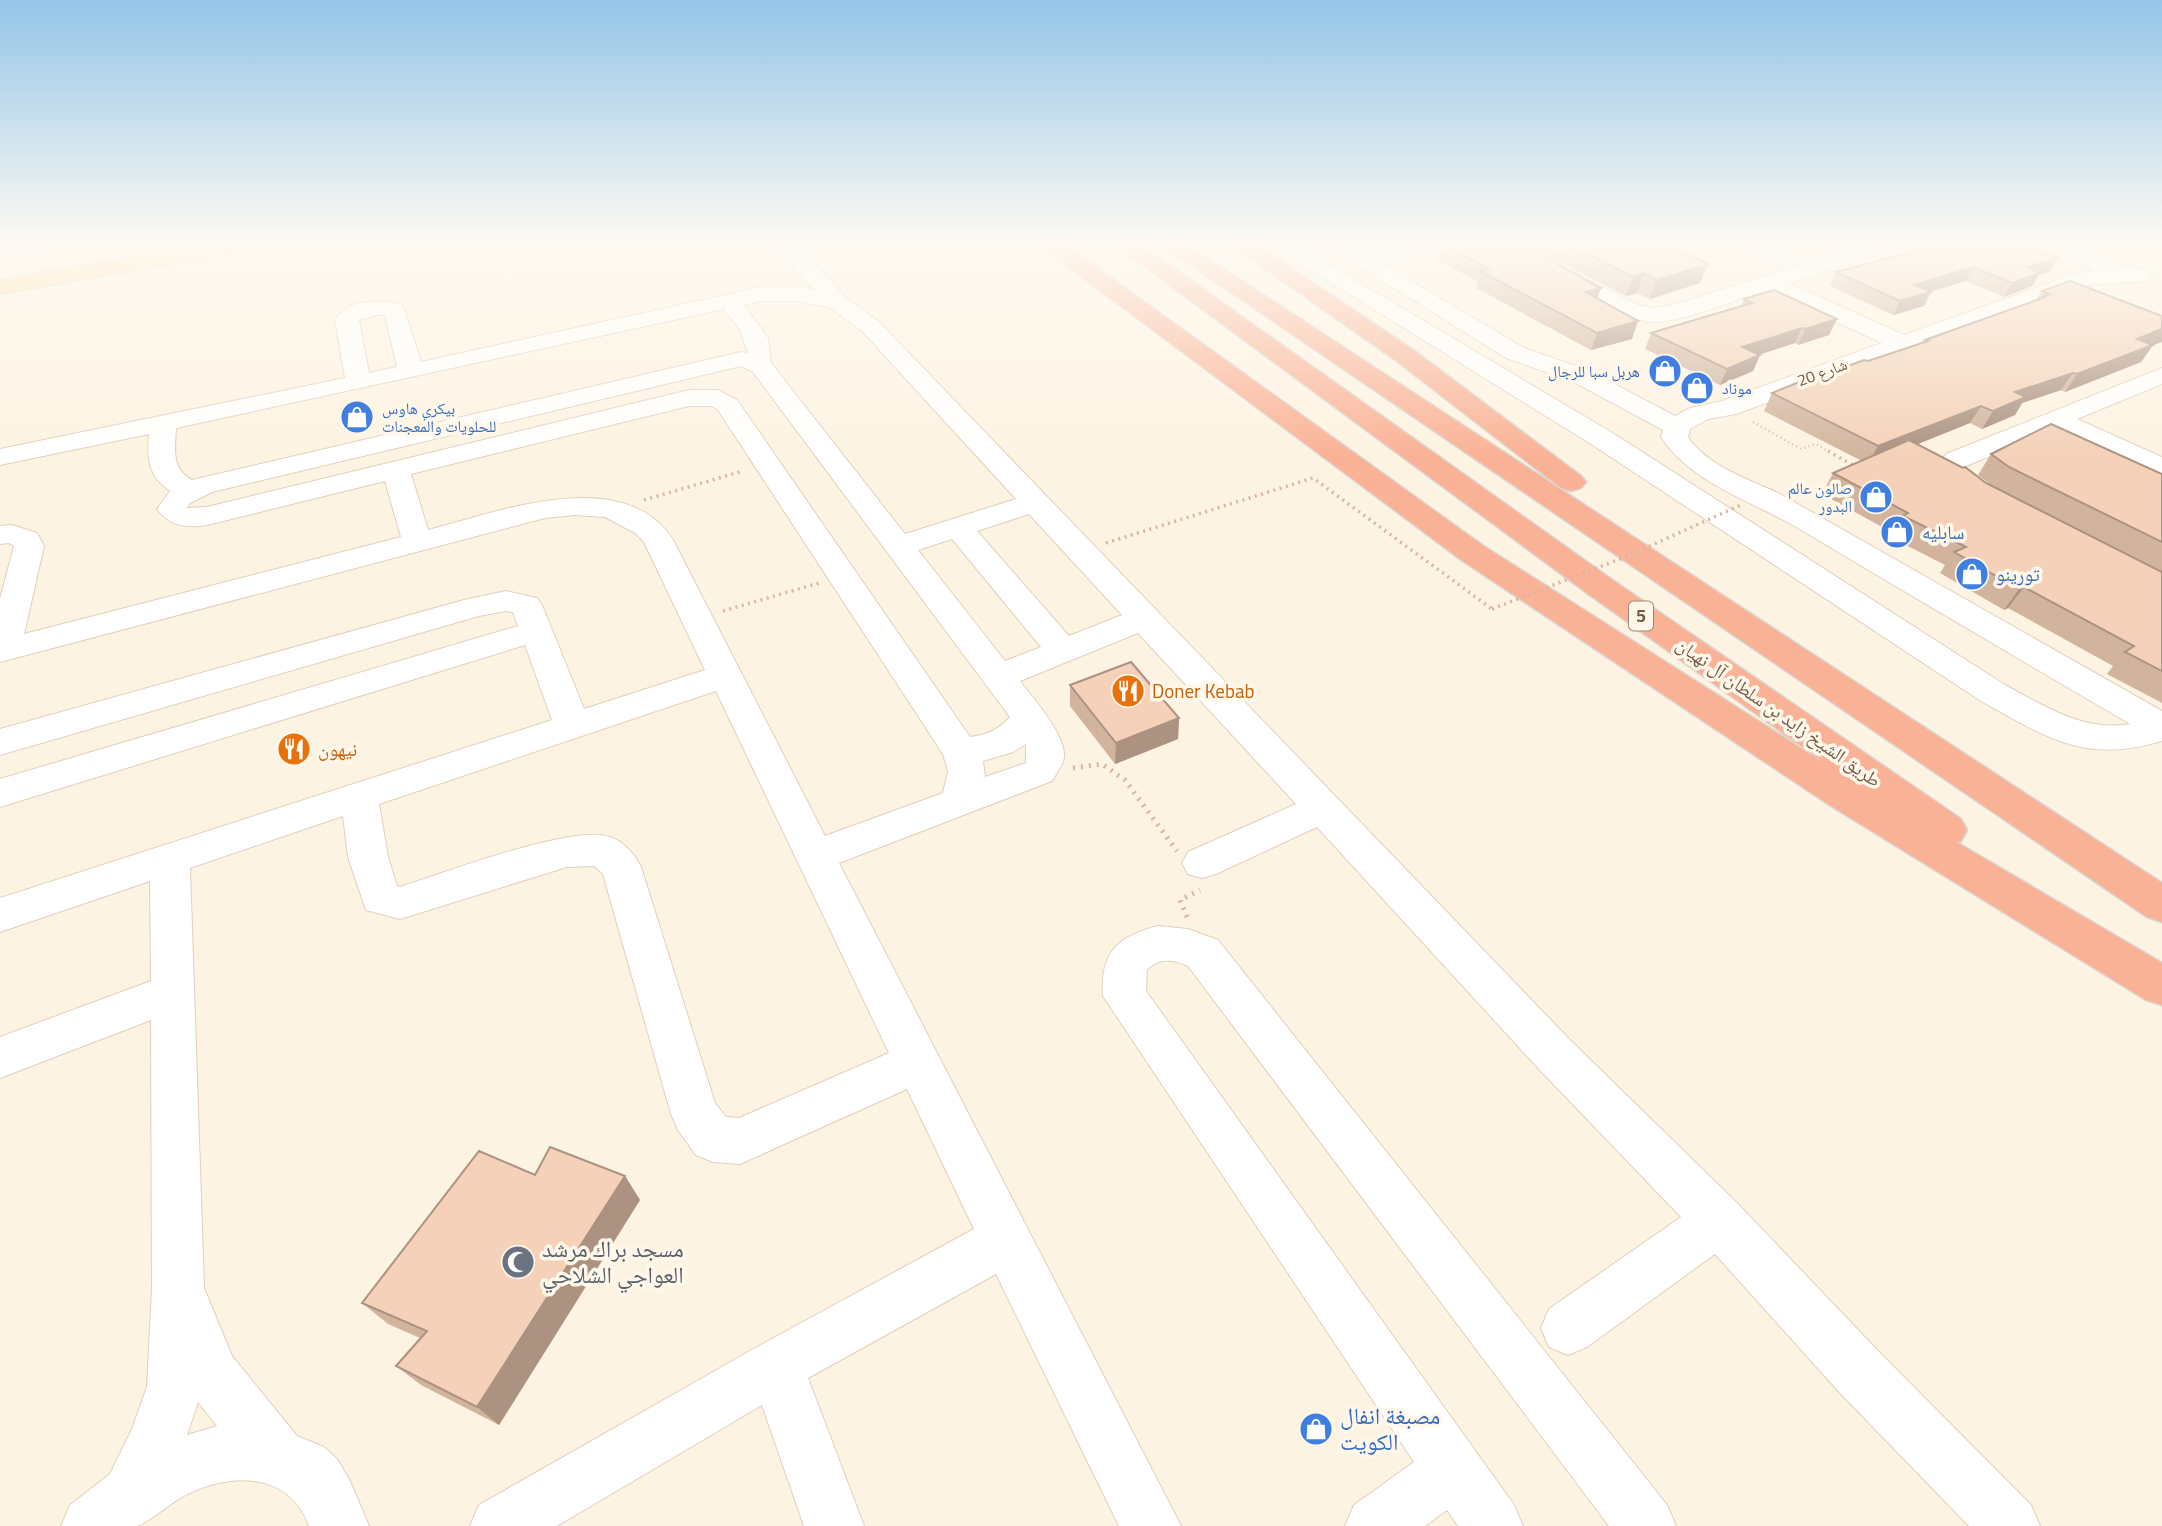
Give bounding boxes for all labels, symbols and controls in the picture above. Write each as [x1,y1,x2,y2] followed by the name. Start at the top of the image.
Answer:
[1646,352,1684,390] shop icon: هربل سبا للرجال
[1794,352,1850,392] street label: شارع 20
[1548,359,1640,383] place label: هربل سبا للرجال
[1678,369,1716,407] shop icon: موناد
[1722,376,1752,400] place label: موناد
[382,396,496,438] place label: بيكري هاوس للحلويات والمعجنات
[338,398,376,436] shop icon: بيكري هاوس للحلويات والمعجنات
[1788,476,1852,518] place label: صالون عالم البدور
[1857,478,1895,516] shop icon: صالون عالم البدور
[1878,513,1916,551] shop icon: سابليه
[1922,517,1965,546] place label: سابليه
[1953,555,1991,593] shop icon: تورينو
[1996,559,2040,588] place label: تورينو
[1629,602,1653,630] road number: 5
[1671,630,1888,794] street label: طريق الشيخ زايد بن سلطان آل نهيان
[1109,672,1147,710] restaurant icon: Doner Kebab
[1152,676,1254,705] place label: Doner Kebab
[275,730,313,768] restaurant icon: نيهون
[318,734,357,763] place label: نيهون
[542,1231,684,1294] place label: مسجد براك مرشد العواجي الشلاحي
[499,1243,537,1281] mosque icon: مسجد براك مرشد العواجي الشلاحي
[1340,1398,1440,1459] place label: مصبغة انفال الكويت
[1297,1410,1335,1448] shop icon: مصبغة انفال الكويت

